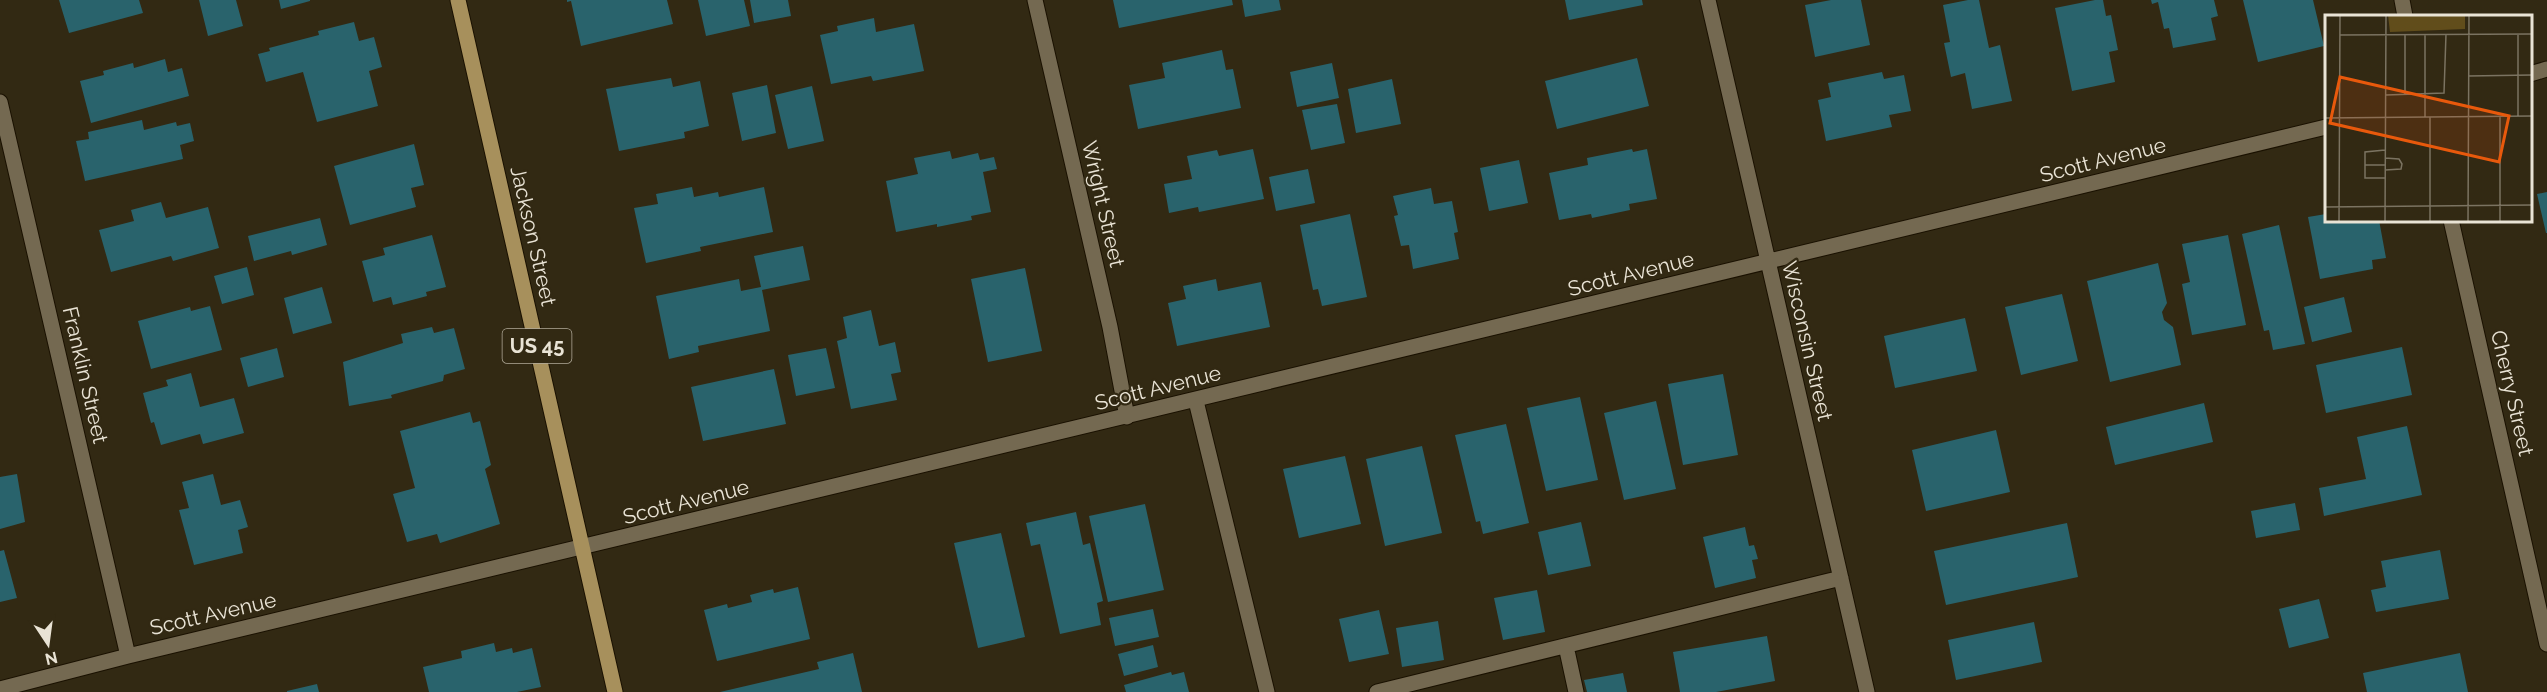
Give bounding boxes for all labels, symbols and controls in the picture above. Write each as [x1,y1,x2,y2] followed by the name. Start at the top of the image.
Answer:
[2325,15,2532,222] inset map
[2037,132,2168,187] street label: Scott Avenue
[1077,138,1130,269] street label: Wright Street
[505,164,562,308] street label: Jackson Street
[1565,246,1696,301] street label: Scott Avenue
[1777,258,1838,423] street label: Wisconsin Street
[58,304,113,446] street label: Franklin Street
[2486,328,2539,458] street label: Cherry Street
[502,329,572,363] road number: US 45
[1092,360,1223,415] street label: Scott Avenue
[620,474,751,529] street label: Scott Avenue
[147,587,279,640] street label: Scott Avenue
[18,614,78,674] north arrow
[43,647,59,669] text: N

